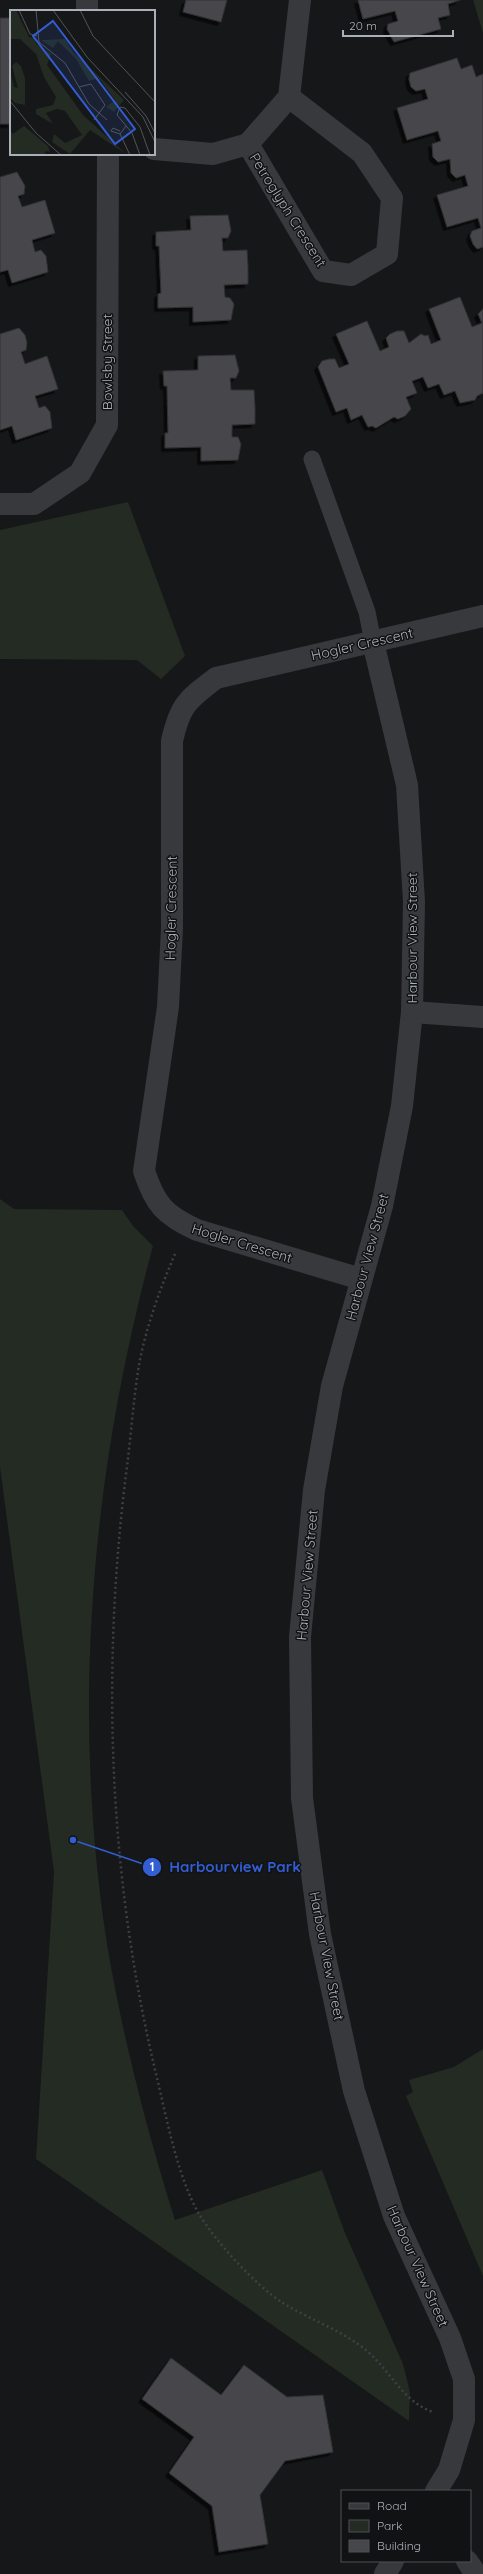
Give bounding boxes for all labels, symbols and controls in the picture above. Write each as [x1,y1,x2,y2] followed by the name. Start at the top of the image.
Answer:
[10,10,155,155] inset map
[343,12,453,38] scale bar
[349,18,377,33] text: 20 m
[246,150,330,271] street label: Petroglyph Crescent
[98,314,116,410] street label: Bowlsby Street
[309,623,415,664] street label: Hogler Crescent
[161,856,181,960] street label: Hogler Crescent
[403,872,421,1003] street label: Harbour View Street
[341,1191,393,1323] street label: Harbour View Street
[190,1219,295,1267] street label: Hogler Crescent
[292,1509,322,1641] street label: Harbour View Street
[142,1854,309,1881] callout: Harbourview Park
[169,1857,301,1876] text: Harbourview Park
[150,1859,154,1874] text: 1
[306,1890,348,2022] street label: Harbour View Street
[383,2203,453,2330] street label: Harbour View Street
[341,2490,471,2562] legend
[377,2498,407,2513] text: Road
[377,2518,402,2533] text: Park
[377,2538,421,2553] text: Building

